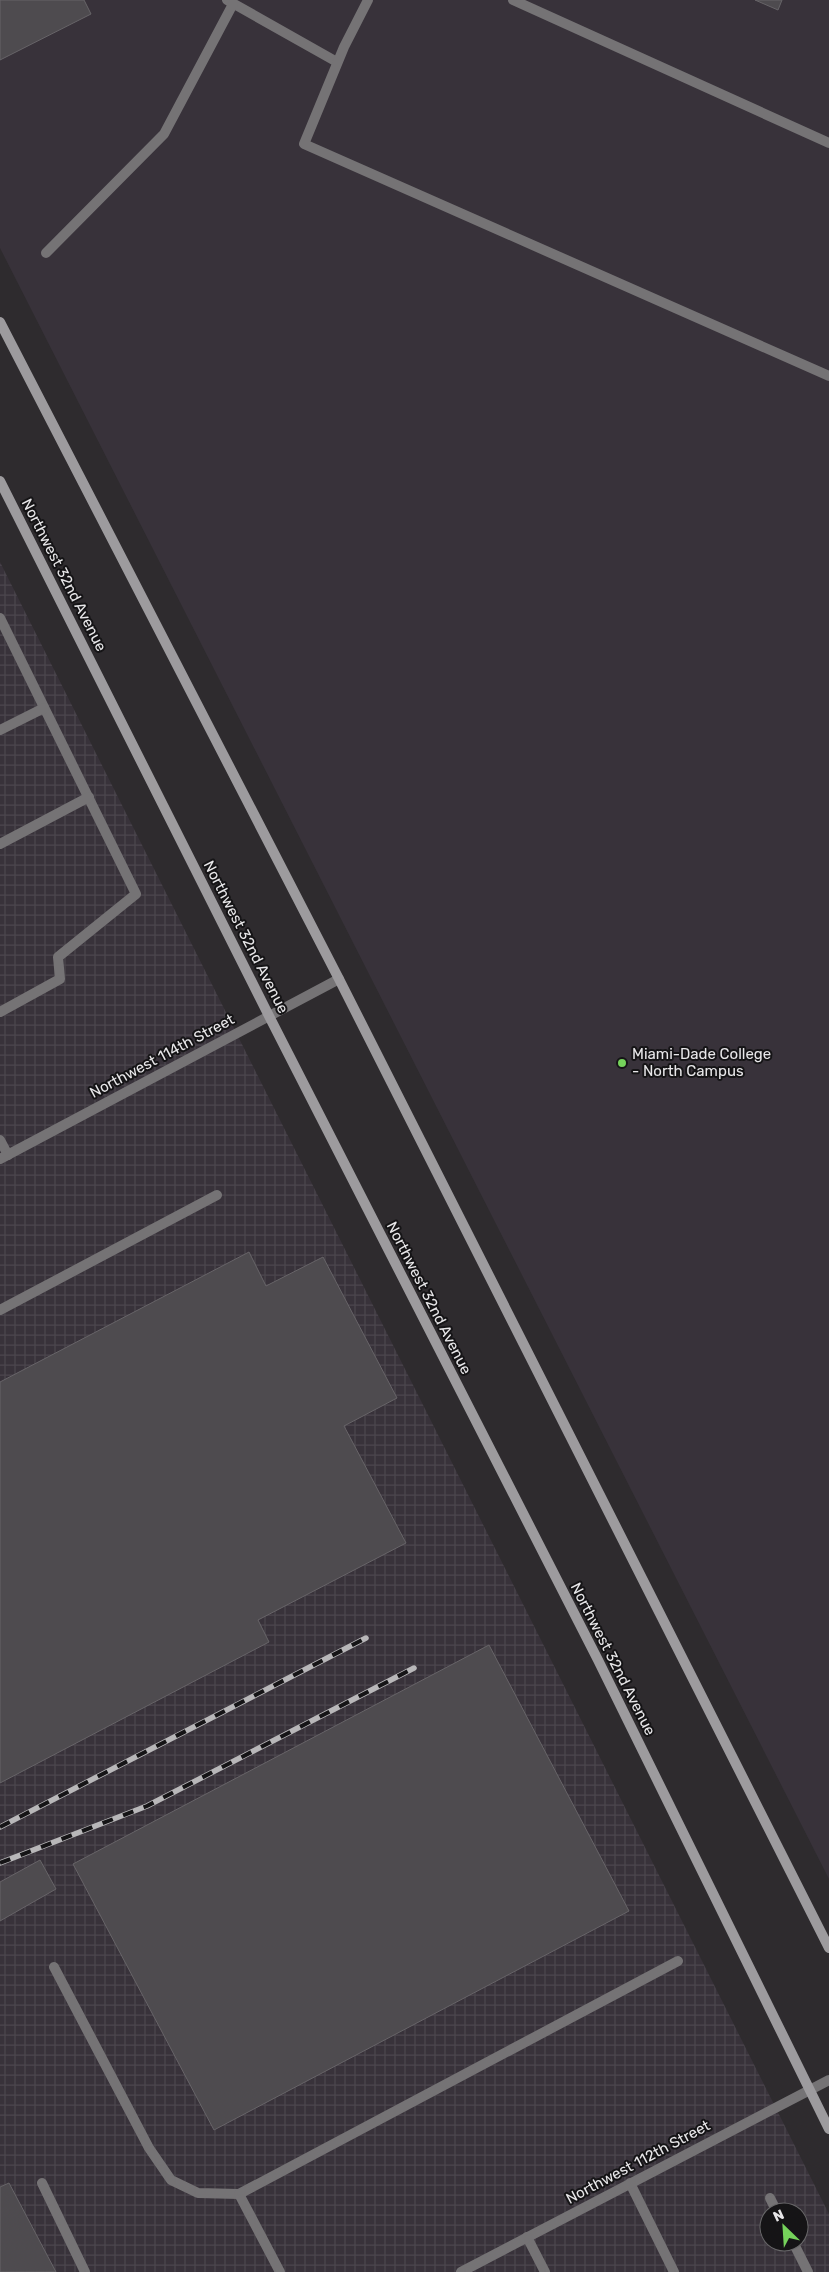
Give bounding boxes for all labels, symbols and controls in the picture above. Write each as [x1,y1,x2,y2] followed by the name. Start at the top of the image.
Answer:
[18,496,110,654] street label: Northwest 32nd Avenue
[200,858,292,1016] street label: Northwest 32nd Avenue
[87,1010,238,1102] street label: Northwest 114th Street
[632,1045,771,1080] place label: Miami-Dade College - North Campus
[616,1057,628,1069] marker: Miami-Dade College - North Campus
[383,1219,475,1377] street label: Northwest 32nd Avenue
[567,1580,659,1738] street label: Northwest 32nd Avenue
[563,2116,713,2208] street label: Northwest 112th Street
[759,2202,809,2252] north arrow
[771,2206,787,2226] text: N

